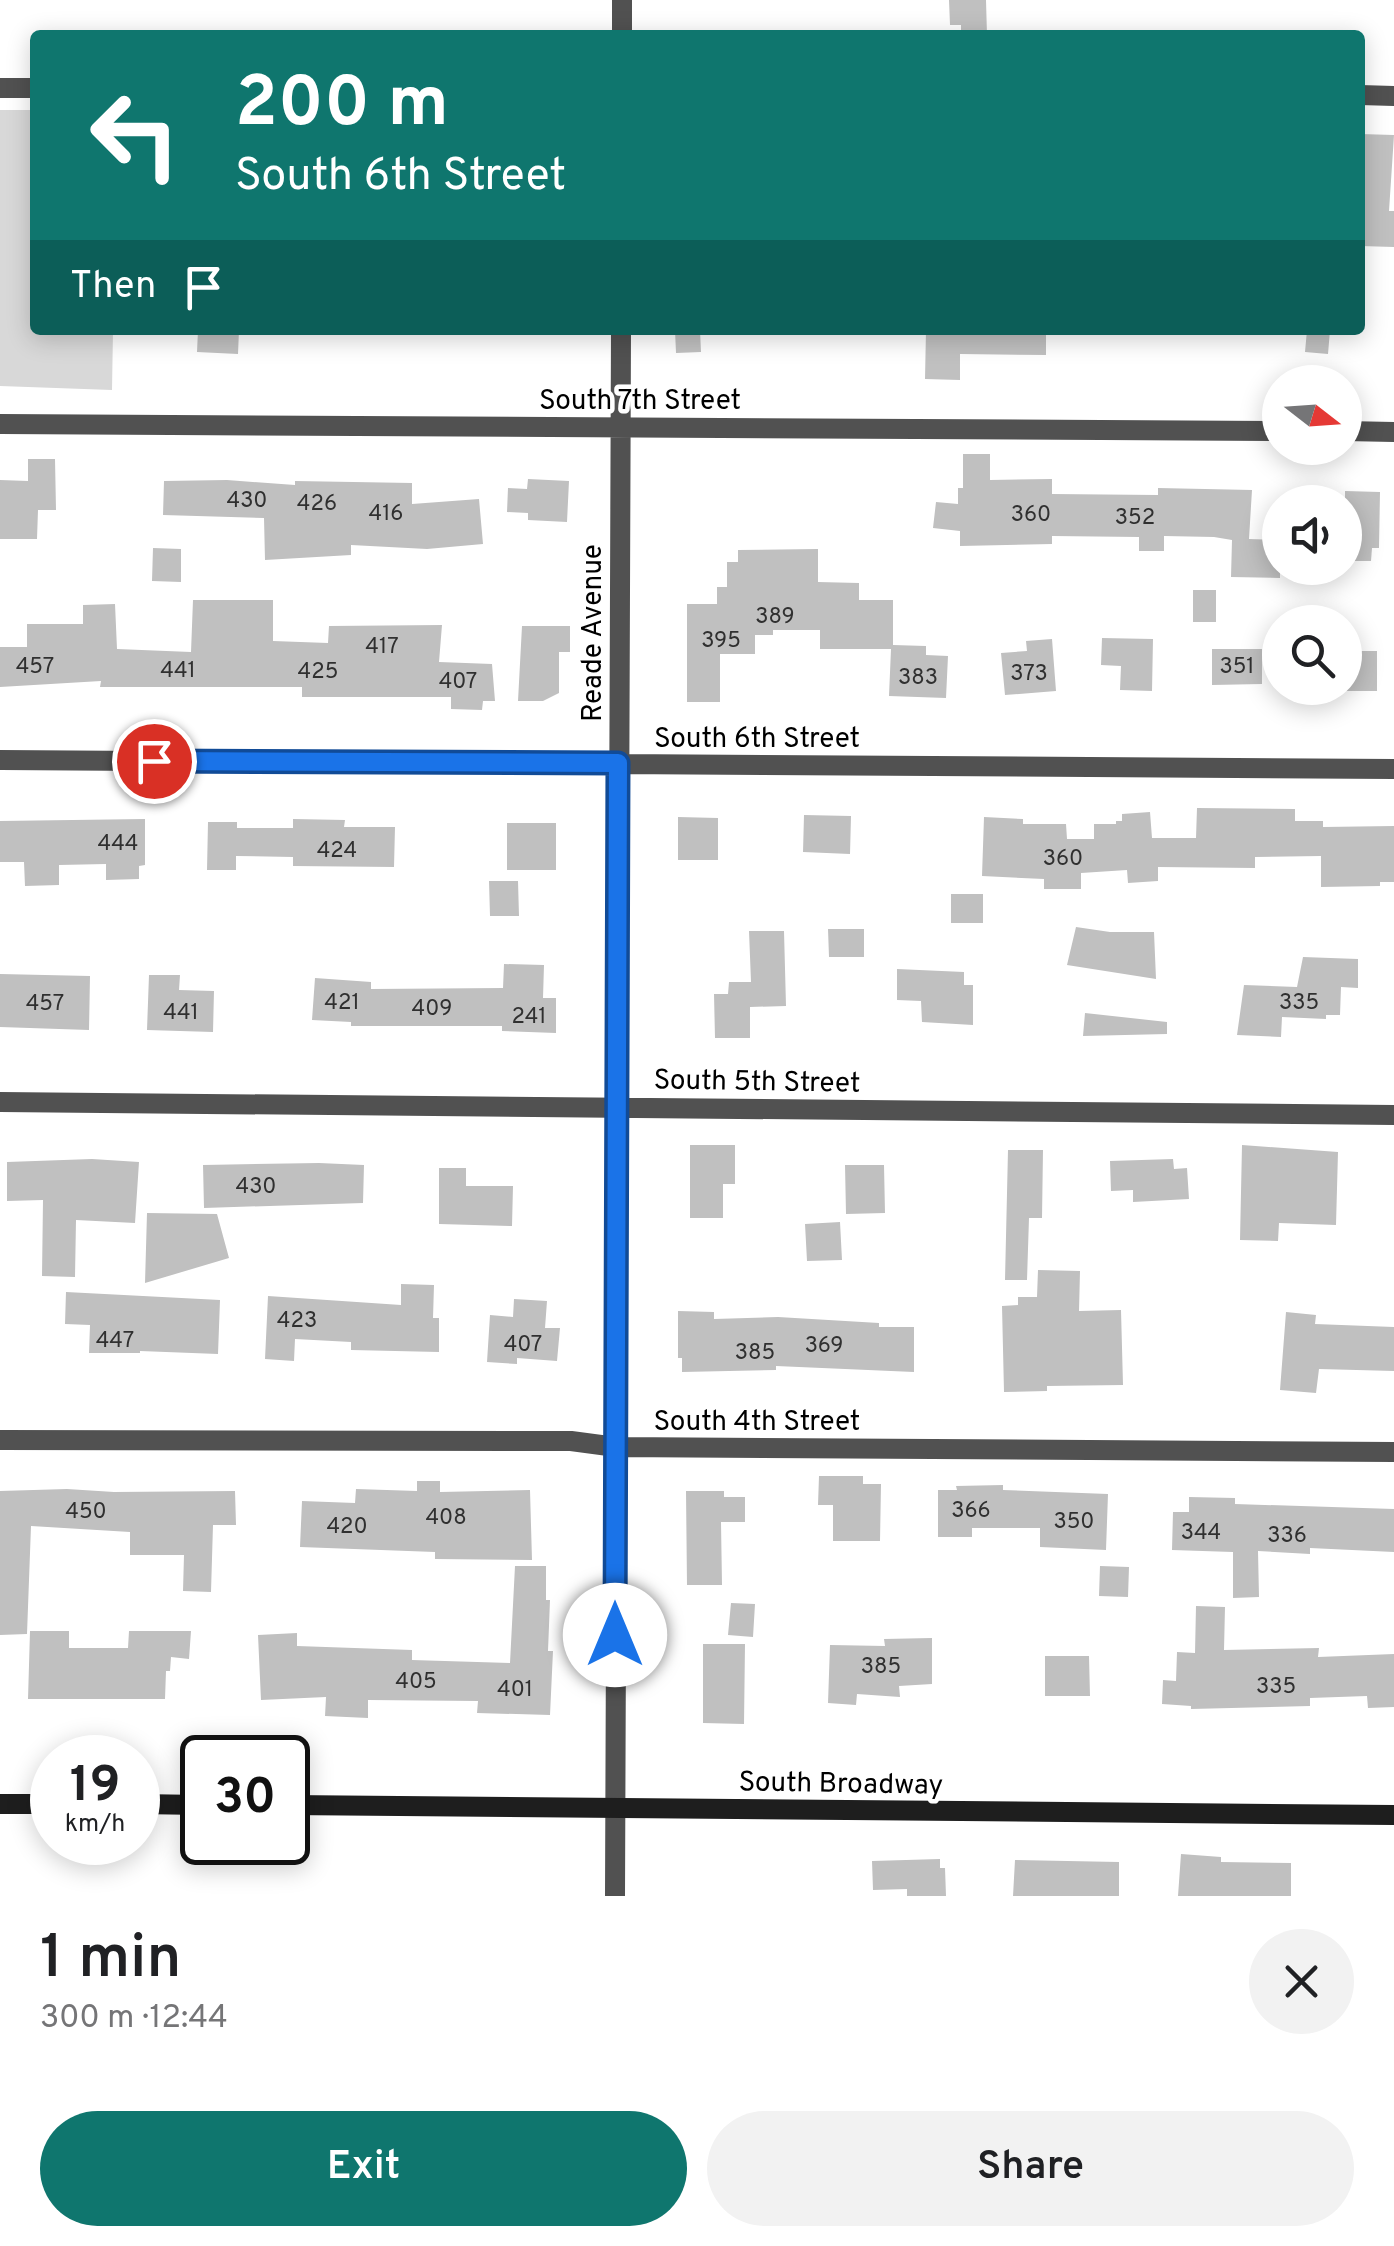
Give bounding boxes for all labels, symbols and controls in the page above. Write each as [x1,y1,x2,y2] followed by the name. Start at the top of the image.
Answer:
[235,62,449,151] text: 200 m
[70,70,200,200] icon: left
[235,149,566,206] text: South 6th Street
[176,260,231,315] icon: arrive
[70,263,156,312] text: Then
[1262,365,1362,465] north arrow
[1262,365,1362,705] map controls
[539,384,741,420] street label: South 7th Street
[1262,485,1362,585] button: sound
[227,488,267,515] house number: 430
[297,491,337,518] house number: 426
[368,501,404,528] house number: 416
[1011,502,1051,529] house number: 360
[1115,505,1155,532] house number: 352
[576,544,612,722] street label: Reade Avenue
[755,604,795,631] house number: 389
[1262,605,1362,705] button: search
[701,628,741,655] house number: 395
[365,634,399,661] house number: 417
[16,654,54,681] house number: 457
[1219,654,1255,681] house number: 351
[160,658,196,685] house number: 441
[298,659,338,686] house number: 425
[1010,661,1048,688] house number: 373
[898,665,938,692] house number: 383
[439,669,477,696] house number: 407
[112,719,197,804] pin
[654,722,860,758] street label: South 6th Street
[127,734,182,789] icon: arrive
[98,831,139,858] house number: 444
[317,838,357,865] house number: 424
[1043,846,1083,873] house number: 360
[324,990,360,1017] house number: 421
[1279,990,1319,1017] house number: 335
[26,991,64,1018] house number: 457
[412,996,452,1023] house number: 409
[163,1000,199,1027] house number: 441
[511,1004,547,1031] house number: 241
[653,1063,861,1103] street label: South 5th Street
[236,1174,276,1201] house number: 430
[277,1308,317,1335] house number: 423
[96,1328,134,1355] house number: 447
[504,1332,542,1359] house number: 407
[805,1333,843,1360] house number: 369
[735,1340,775,1367] house number: 385
[654,1405,860,1441] street label: South 4th Street
[951,1498,991,1525] house number: 366
[65,1499,107,1526] house number: 450
[425,1505,467,1532] house number: 408
[1054,1509,1095,1536] house number: 350
[326,1514,368,1541] house number: 420
[1181,1520,1221,1547] house number: 344
[1267,1523,1307,1550] house number: 336
[563,1583,667,1687] position arrow
[861,1654,901,1681] house number: 385
[395,1669,437,1696] house number: 405
[1256,1674,1296,1701] house number: 335
[497,1677,533,1704] house number: 401
[180,1735,310,1865] speed limit sign: 30
[70,1756,120,1819] text: 19
[738,1765,944,1805] street label: South Broadway
[65,1809,125,1841] text: km/h
[40,1923,181,1999] text: 1 min
[1249,1929,1354,2034] button: close
[40,1999,228,2039] text: 300 m · 12:44
[40,2111,687,2226] button: Exit
[707,2111,1354,2226] button: Share

